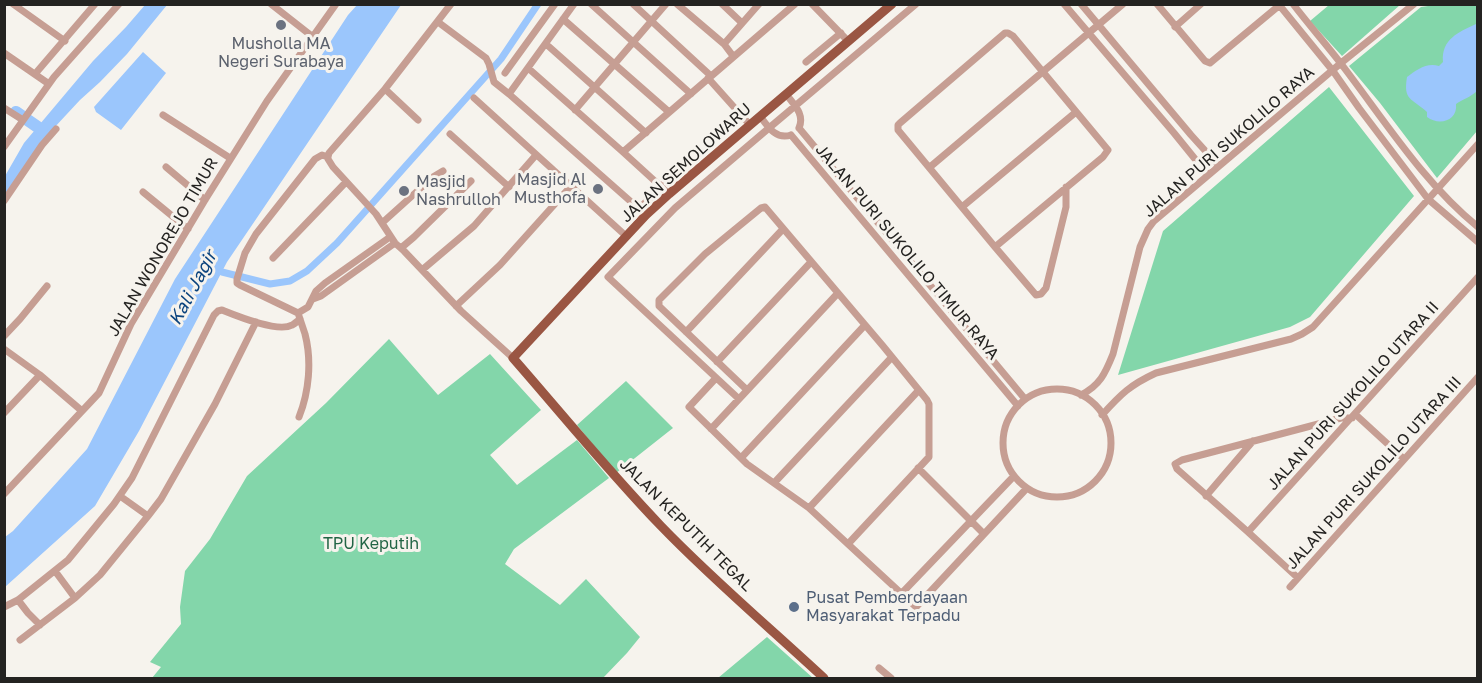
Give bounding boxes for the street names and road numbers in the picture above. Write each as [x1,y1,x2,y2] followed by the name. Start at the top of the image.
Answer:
[1140,63,1318,221] street label: JALAN PURI SUKOLILO RAYA
[617,99,755,227] street label: JALAN SEMOLOWARU
[811,140,1003,364] street label: JALAN PURI SUKOLILO TIMUR RAYA
[104,154,222,340] street label: JALAN WONOREJO TIMUR
[1263,298,1443,494] street label: JALAN PURI SUKOLILO UTARA II
[1282,373,1466,573] street label: JALAN PURI SUKOLILO UTARA III
[616,455,756,595] street label: JALAN KEPUTIH TEGAL

